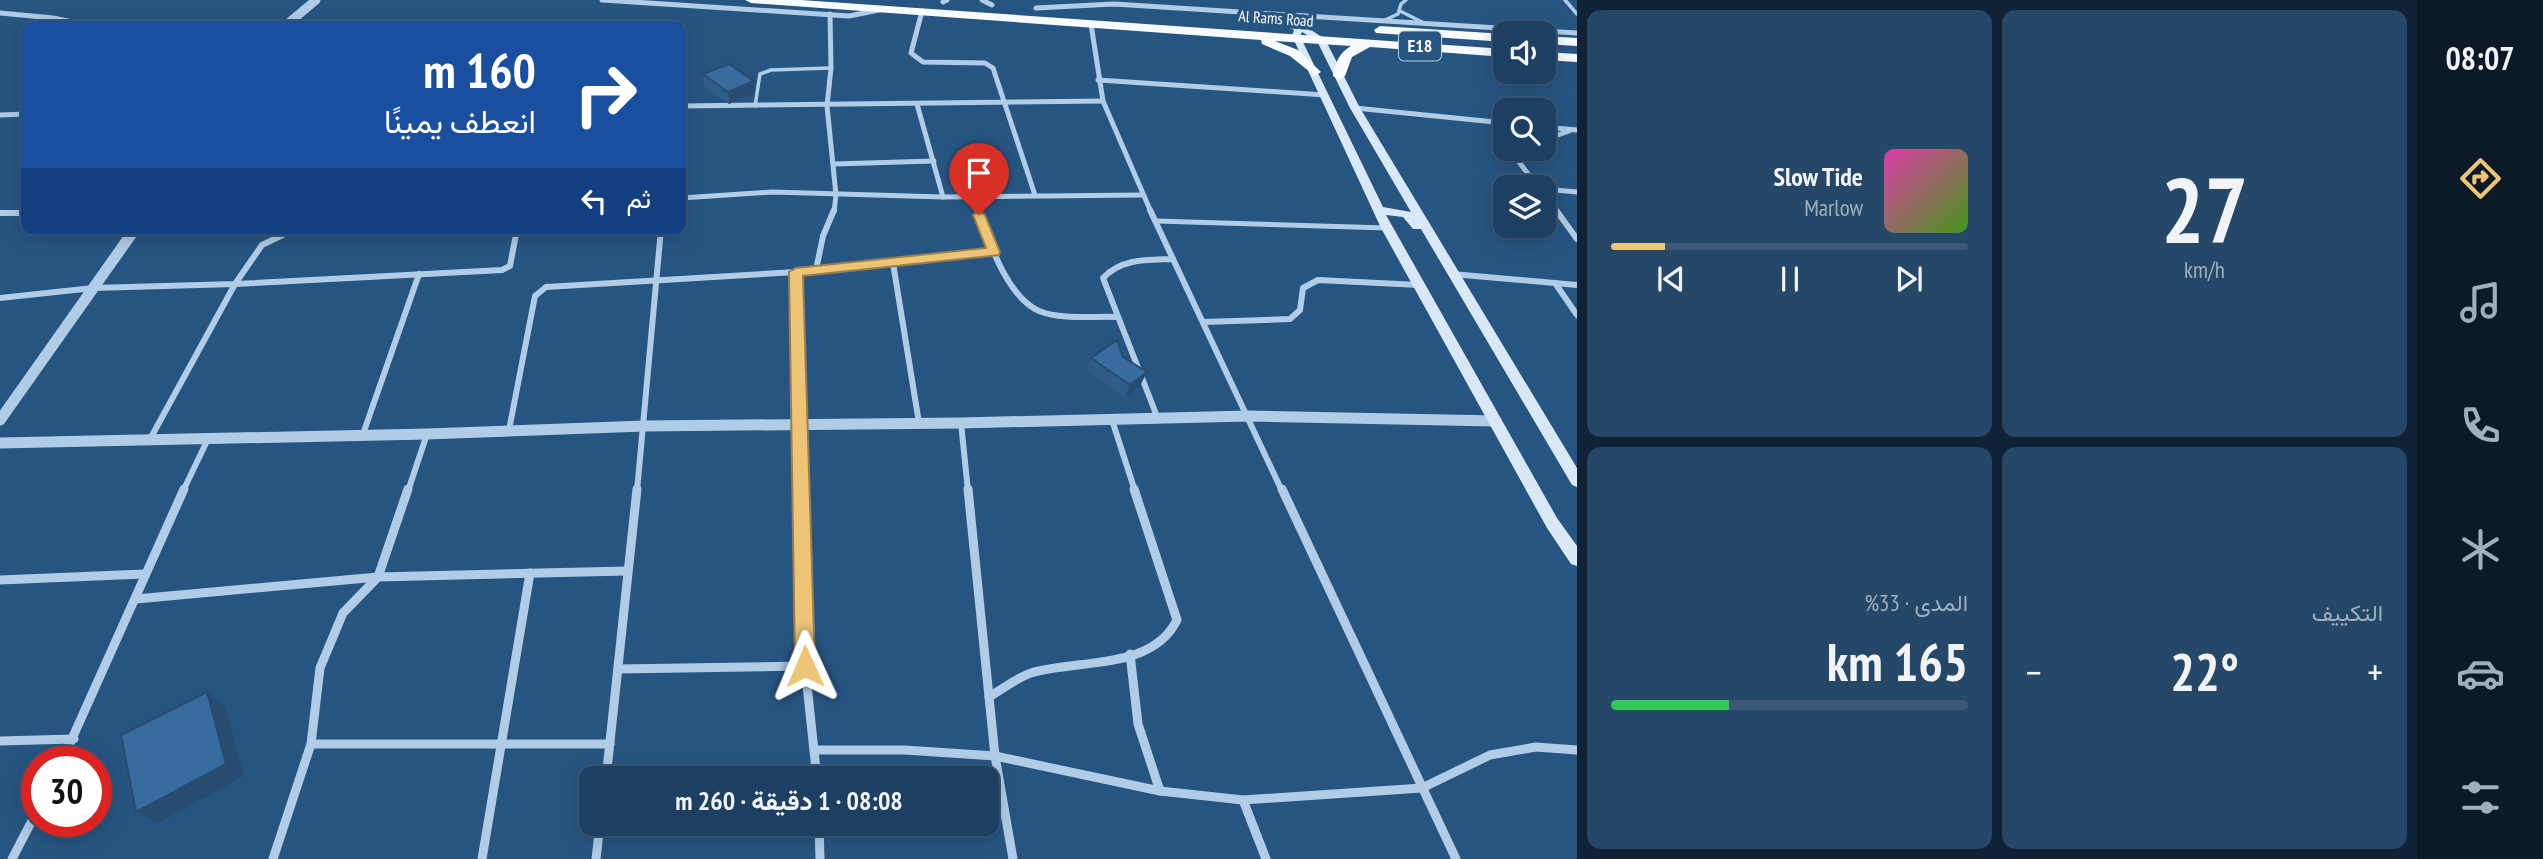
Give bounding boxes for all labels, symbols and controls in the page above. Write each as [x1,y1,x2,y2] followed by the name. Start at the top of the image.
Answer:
[1238,5,1314,31] street label: Al Rams Road
[1493,21,1556,238] map controls
[1493,21,1556,84] button: sound
[1399,32,1441,60] road number: E18
[2445,37,2515,79] text: 08:07
[423,38,536,102] text: 160 m
[560,49,651,140] icon: right
[1493,98,1556,161] button: search
[384,100,536,142] text: انعطف يمينًا
[949,143,1009,215] pin
[2161,150,2248,268] text: 27
[960,154,998,192] icon: arrive
[2456,154,2505,203] icon: directions
[1773,160,1863,193] text: Slow Tide
[1493,175,1556,238] button: layers
[575,182,613,220] icon: left
[627,182,651,215] text: ثم
[1804,193,1863,222] text: Marlow
[2184,255,2225,284] text: km/h
[1652,260,1690,298] icon: previous
[1771,260,1809,298] icon: pause
[1890,260,1928,298] icon: next
[2456,278,2505,327] icon: music
[2456,401,2505,450] icon: phone
[2456,525,2505,574] icon: climate
[1864,588,1968,617] text: المدى · 33%
[2312,598,2383,627] text: التكييف
[1827,628,1968,695] text: 165 km
[768,629,842,703] position arrow
[2170,638,2239,705] text: 22°
[2026,647,2042,696] text: −
[2367,647,2383,696] text: +
[2456,649,2505,698] icon: car
[21,746,112,837] speed limit sign: 30
[2456,773,2505,822] icon: filters
[675,784,903,817] text: 08:08 · 1 دقيقة · 260 m

